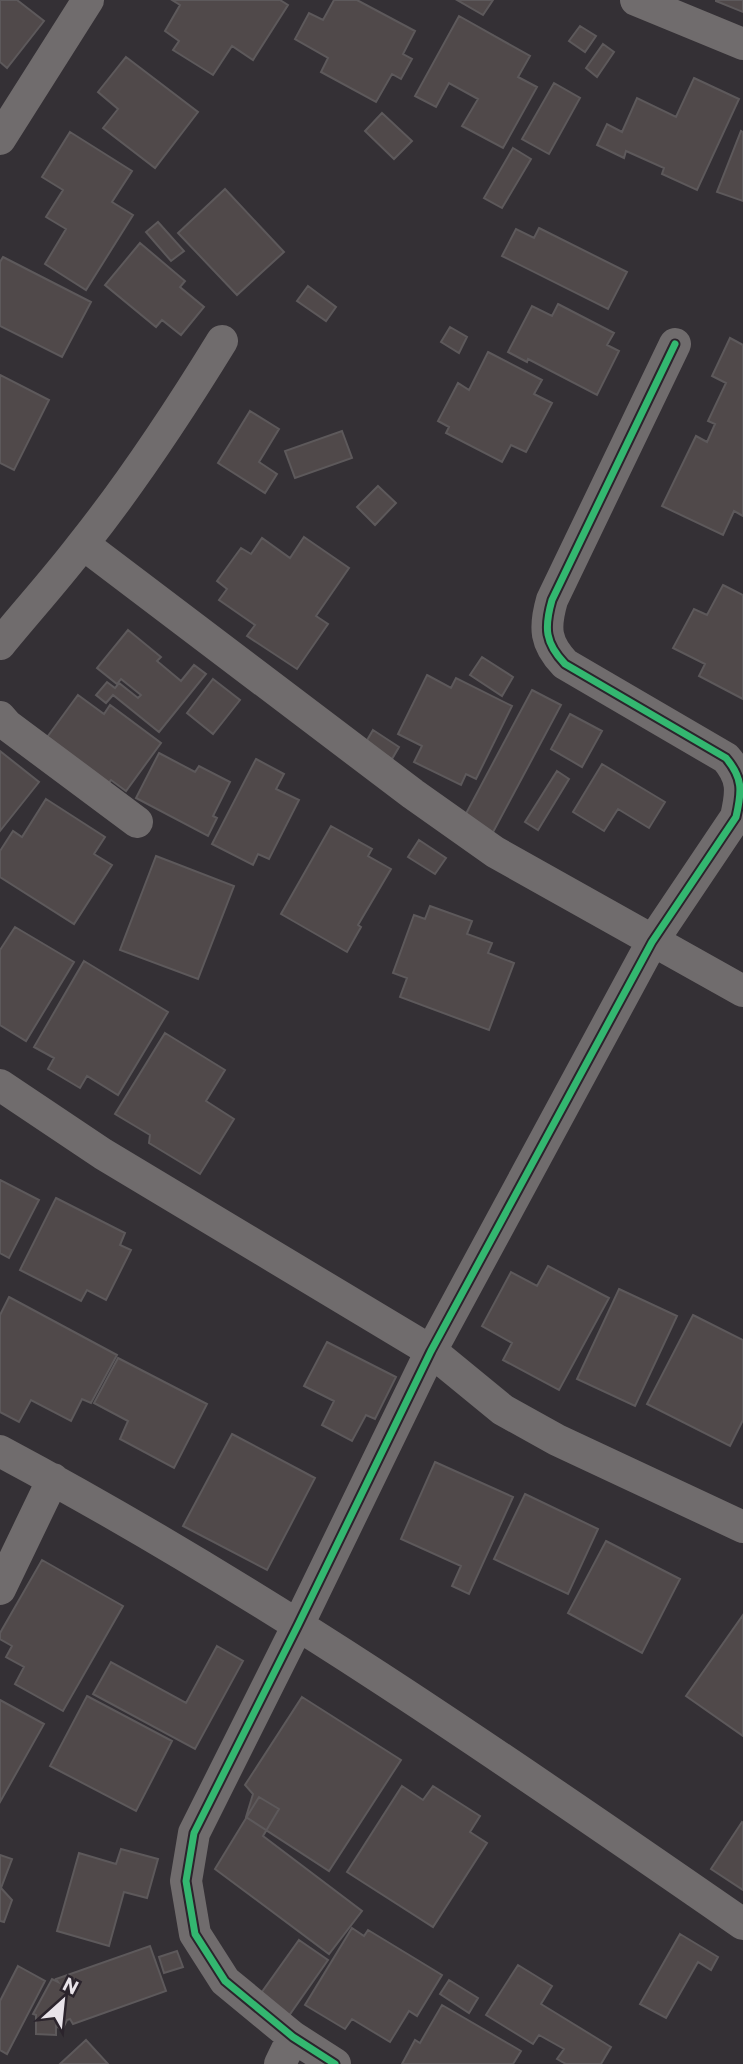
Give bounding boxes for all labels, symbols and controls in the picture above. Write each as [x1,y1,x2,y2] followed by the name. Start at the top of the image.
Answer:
[28,1966,98,2036] north arrow
[59,1972,83,1999] text: N

